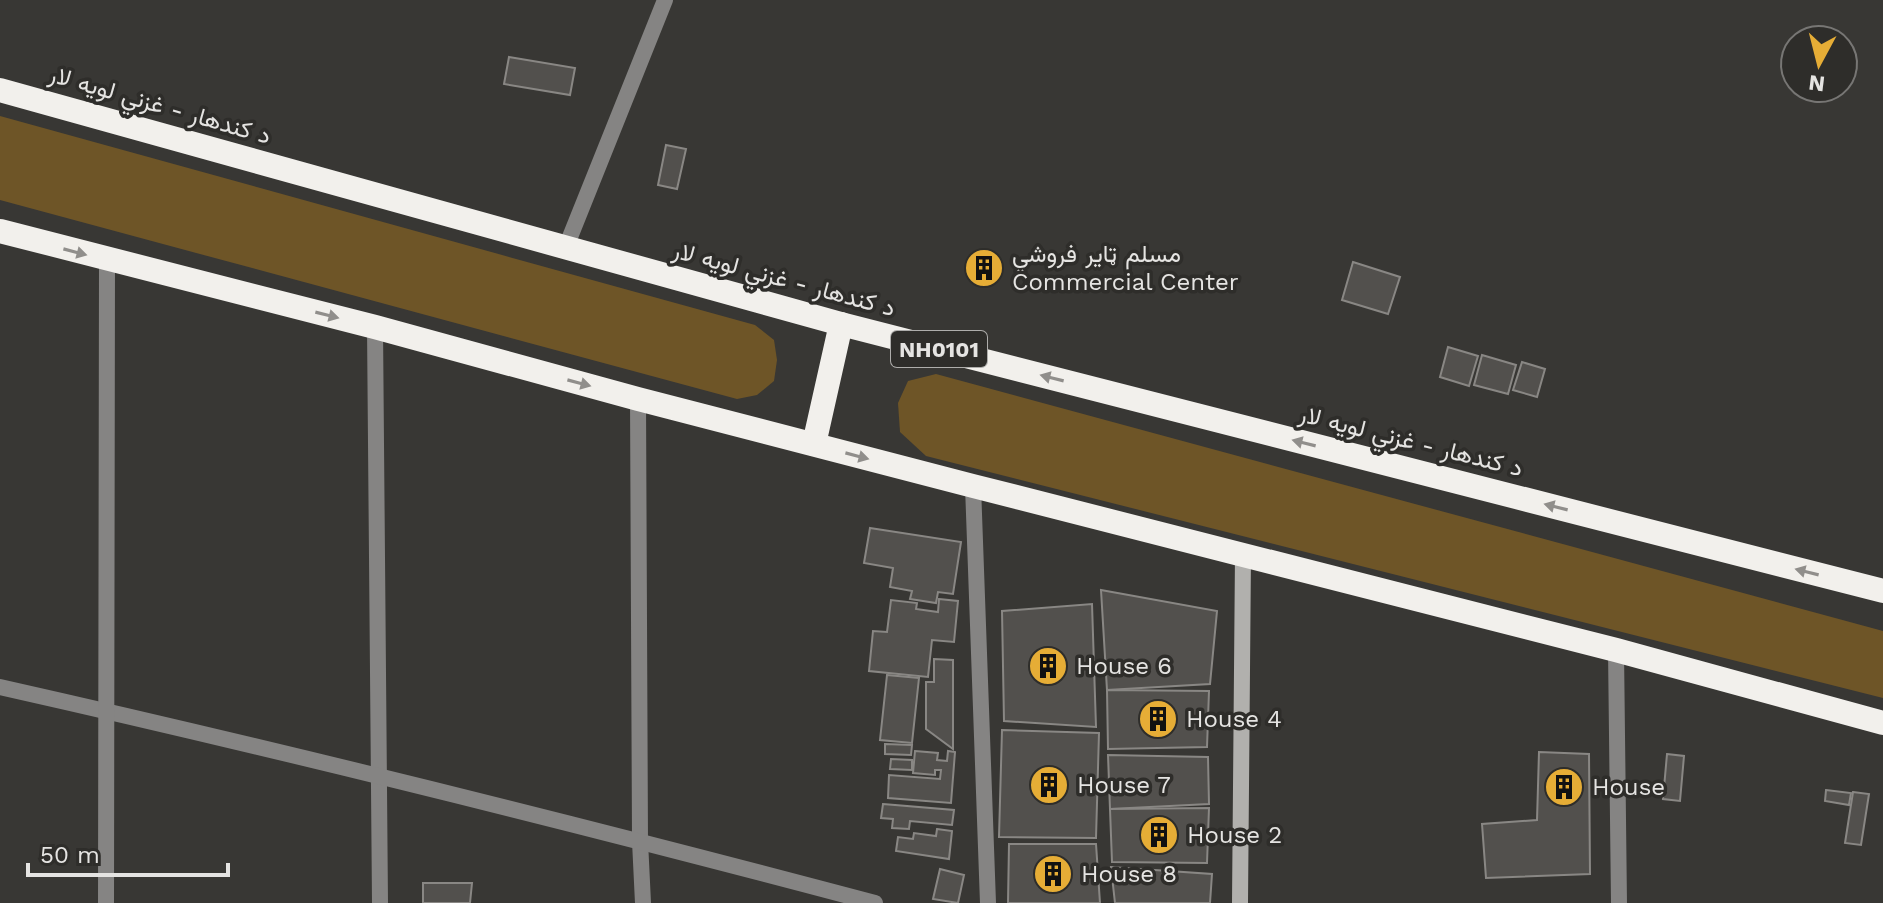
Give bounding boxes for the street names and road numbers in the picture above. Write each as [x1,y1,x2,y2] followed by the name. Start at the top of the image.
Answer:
[44,60,274,155] street label: د کندهار - غزني لويه لار
[667,236,898,327] street label: د کندهار - غزني لويه لار
[891,331,987,367] road number: NH0101
[1294,399,1526,487] street label: د کندهار - غزني لويه لار

